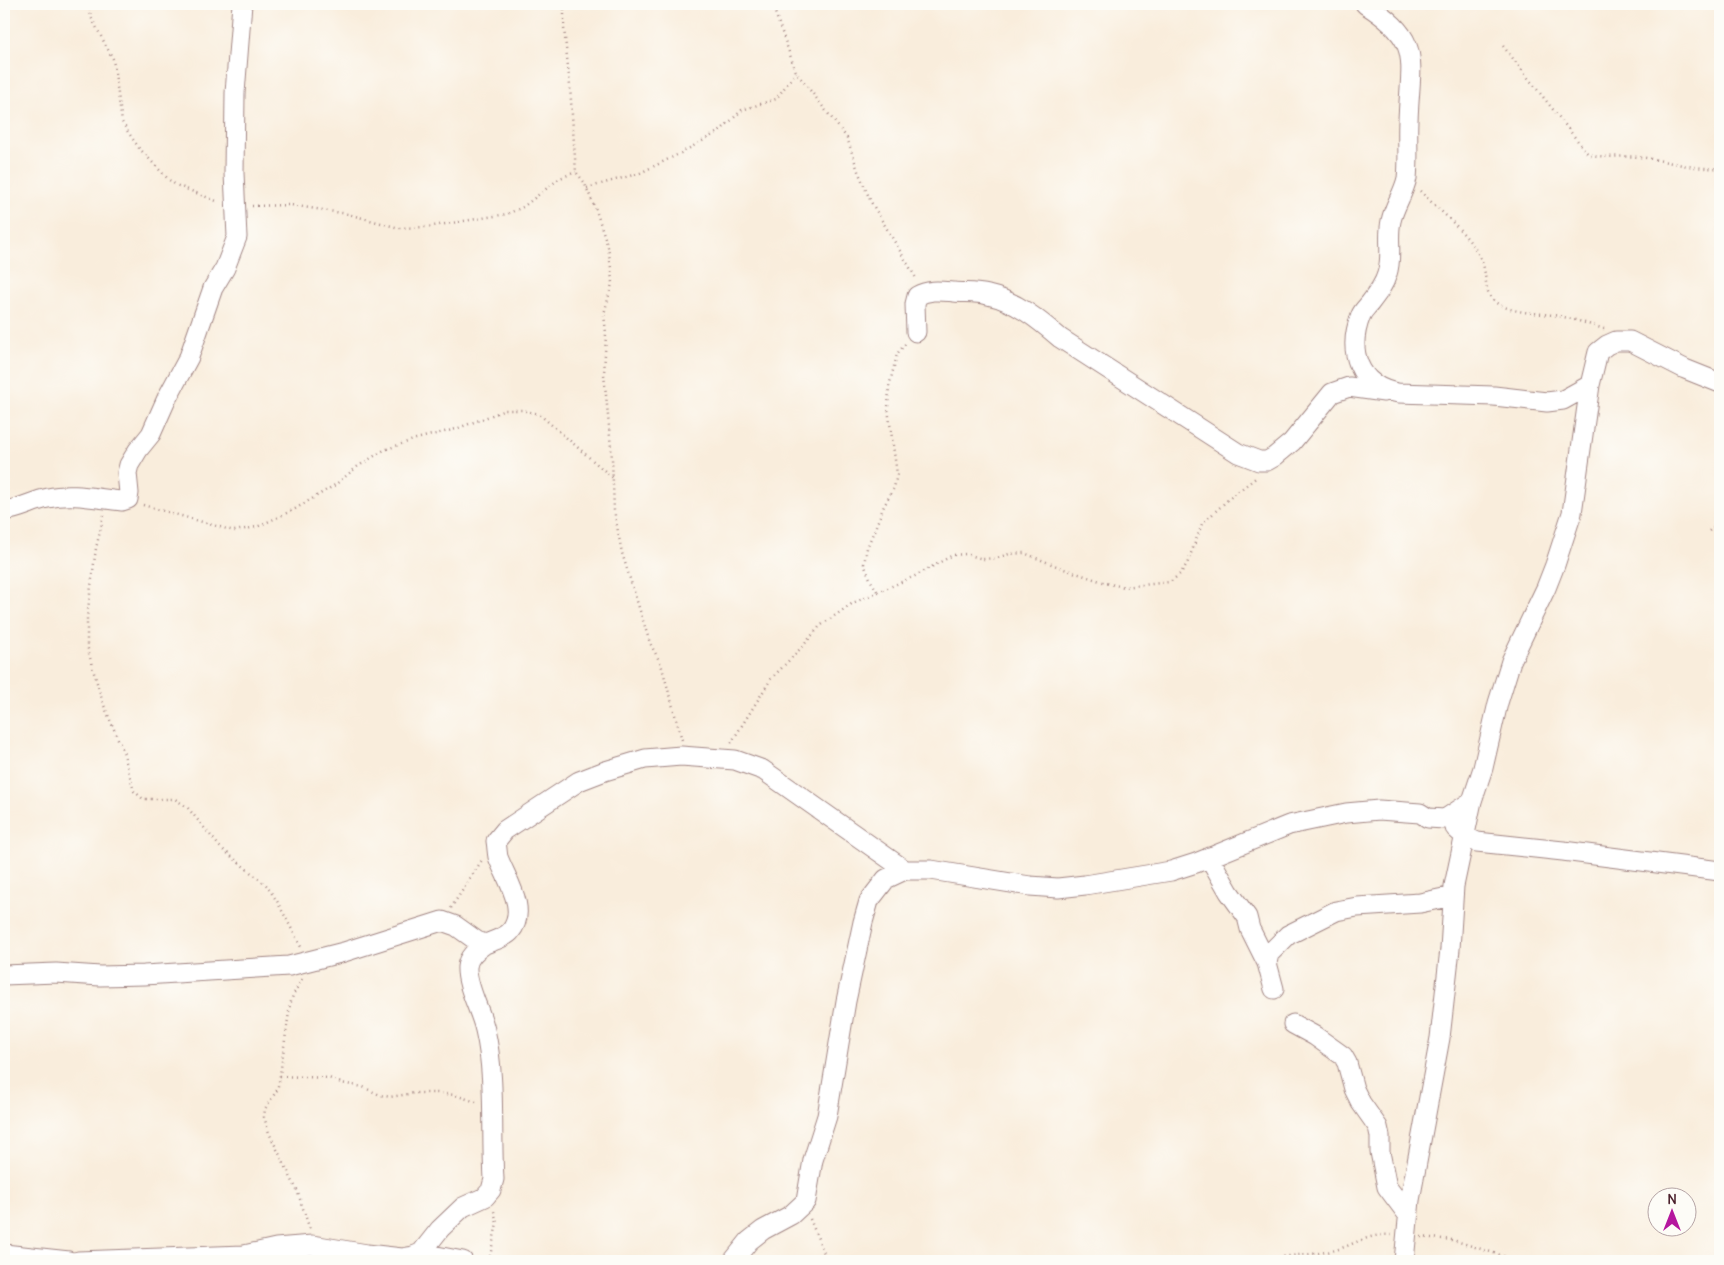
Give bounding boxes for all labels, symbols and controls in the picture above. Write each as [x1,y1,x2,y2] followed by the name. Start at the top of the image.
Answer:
[1646,1188,1696,1238] north arrow
[1667,1190,1677,1208] text: N

